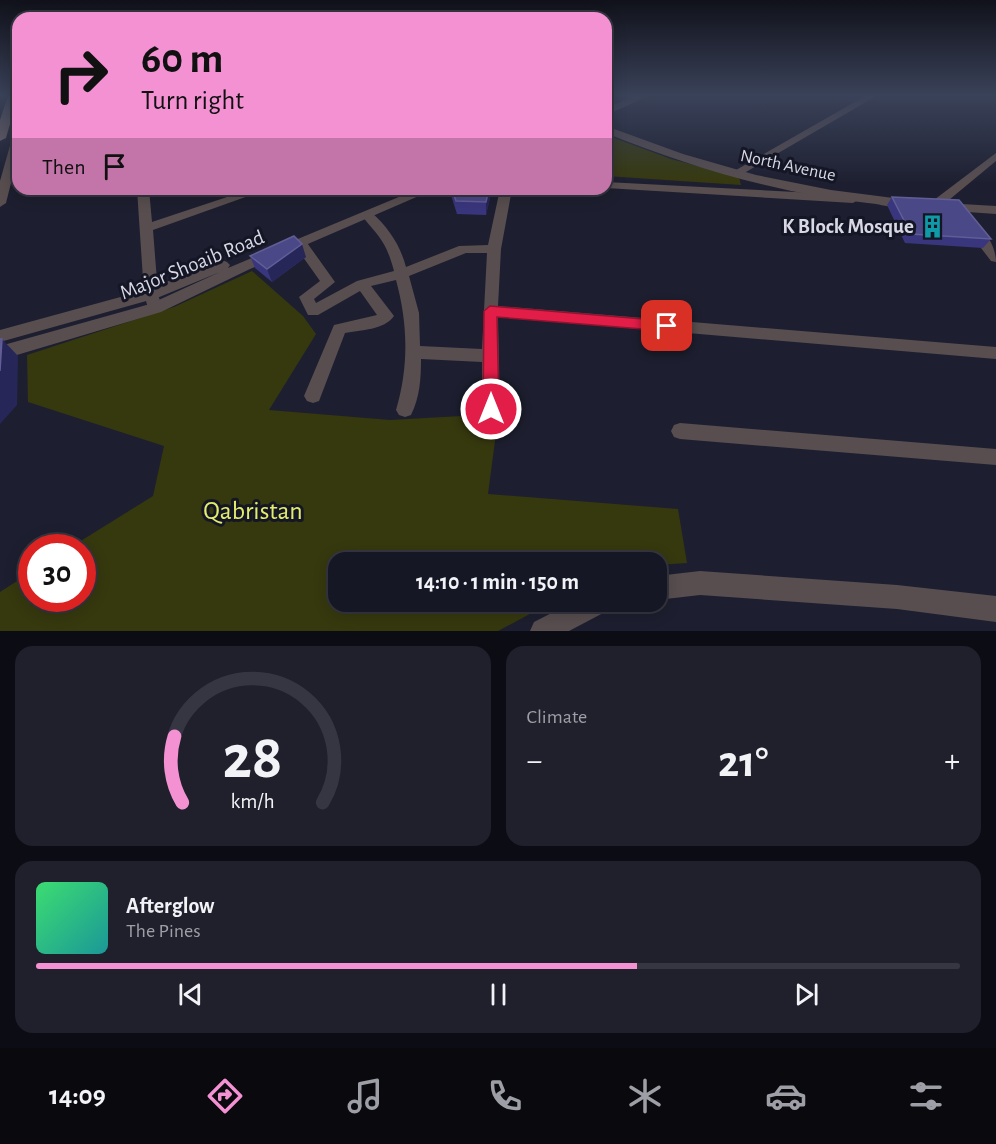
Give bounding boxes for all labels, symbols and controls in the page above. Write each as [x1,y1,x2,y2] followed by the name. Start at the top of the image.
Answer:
[42,36,120,114] icon: right
[141,38,223,80] text: 60 m
[141,87,244,114] text: Turn right
[739,147,837,185] street label: North Avenue
[98,150,131,183] icon: arrive
[42,156,86,178] text: Then
[919,213,945,239] building icon: K Block Mosque
[782,216,914,237] place label: K Block Mosque
[117,226,267,304] street label: Major Shoaib Road
[641,300,692,351] pin
[650,309,683,342] icon: arrive
[459,377,523,441] position arrow
[203,498,303,524] park label: Qabristan
[18,534,96,612] speed limit sign: 30
[416,571,579,593] text: 14:10 · 1 min · 150 m
[527,707,587,727] text: Climate
[223,727,283,789] text: 28
[718,740,769,785] text: 21°
[527,745,542,778] text: −
[944,745,960,778] text: +
[231,791,275,812] text: km/h
[126,895,214,917] text: Afterglow
[126,921,201,941] text: The Pines
[174,978,207,1011] icon: previous
[482,978,515,1011] icon: pause
[790,978,823,1011] icon: next
[204,1075,246,1117] icon: directions
[344,1075,386,1117] icon: music
[484,1075,526,1117] icon: phone
[624,1075,666,1117] icon: climate
[765,1075,807,1117] icon: car
[905,1075,947,1117] icon: filters
[49,1082,106,1109] text: 14:09

